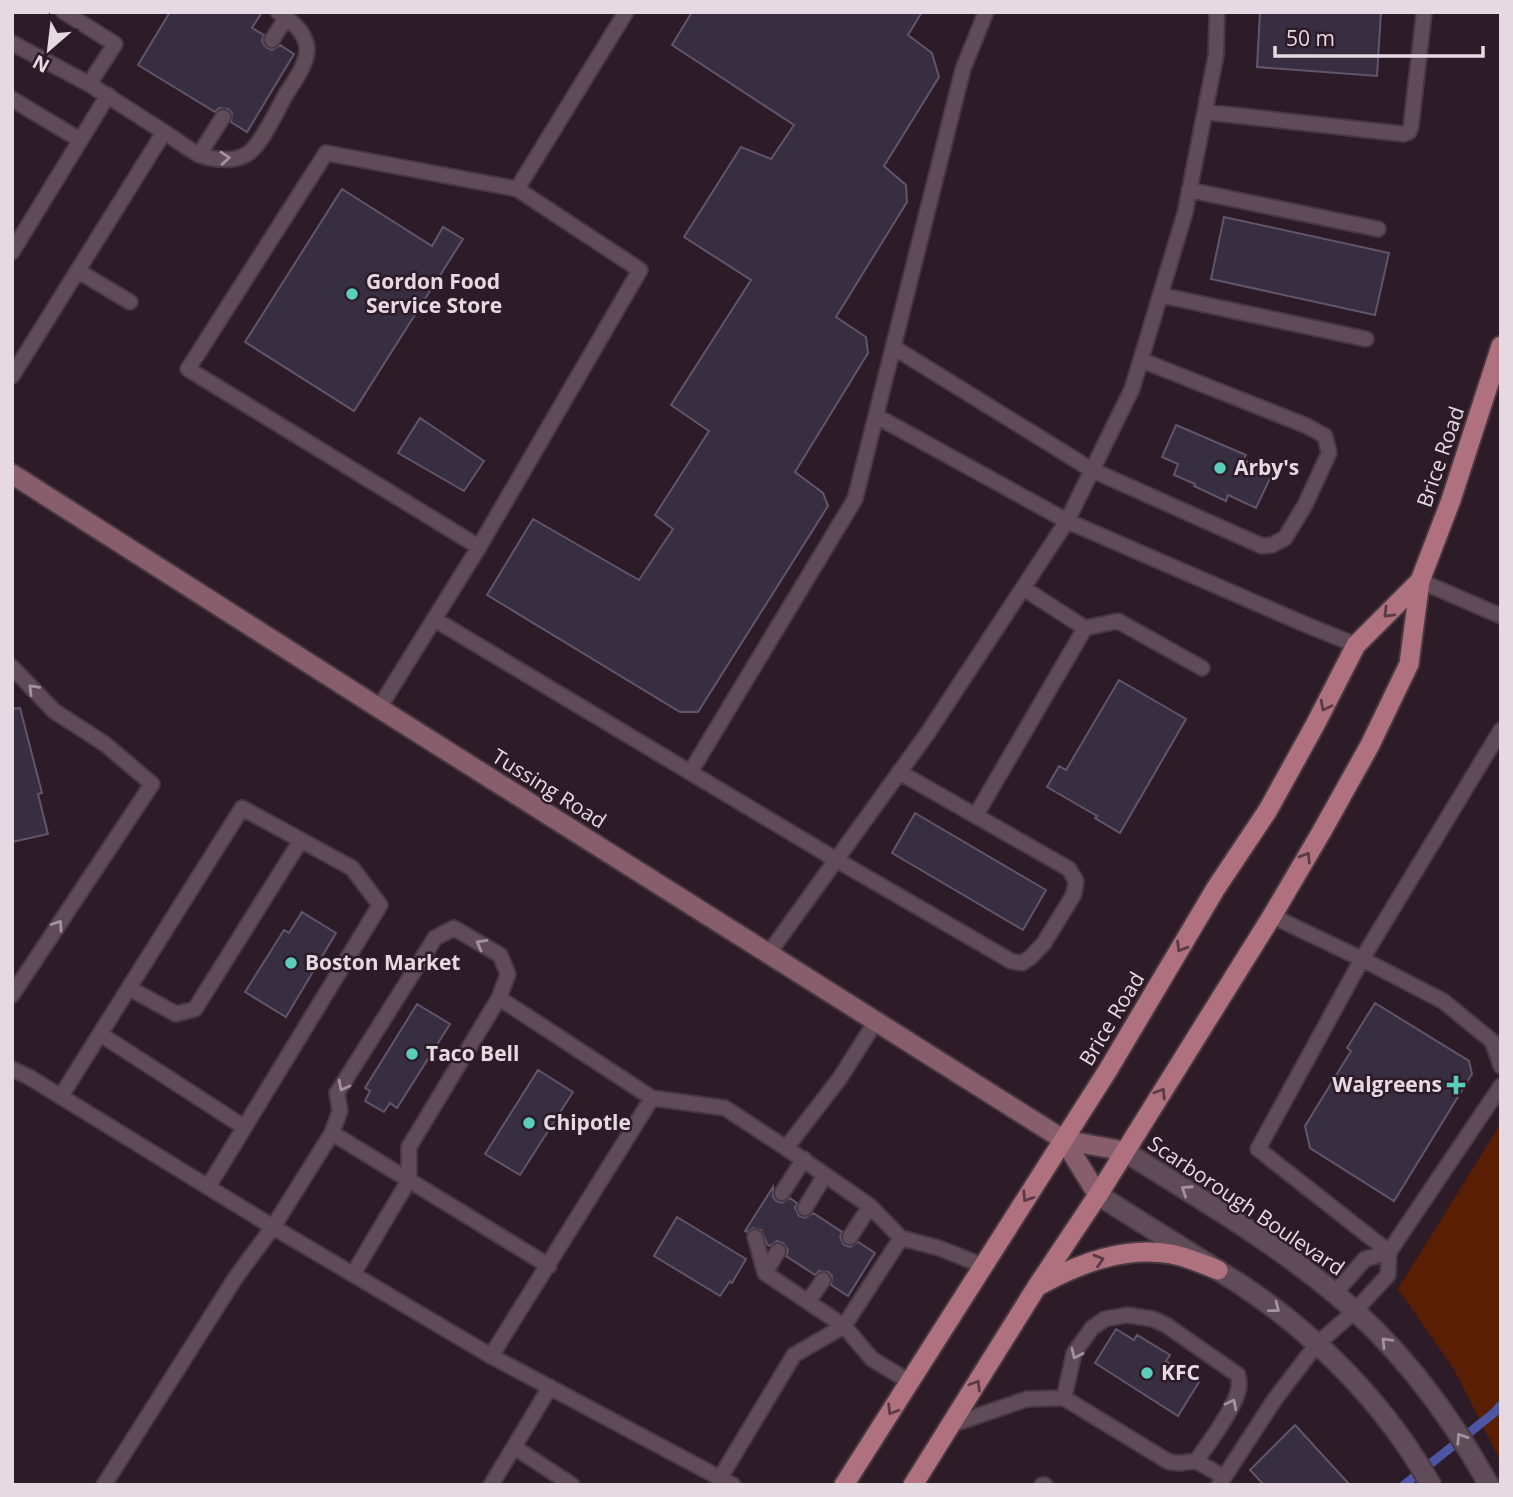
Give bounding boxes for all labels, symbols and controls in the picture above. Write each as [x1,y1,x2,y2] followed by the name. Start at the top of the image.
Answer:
[14,14,84,84] north arrow
[1275,14,1483,58] scale bar
[1286,24,1335,52] text: 50 m
[28,49,54,79] text: N
[220,151,231,166] one-way arrow
[366,267,502,319] place label: Gordon Food Service Store
[344,286,360,302] marker: Gordon Food Service Store
[1410,403,1470,511] street label: Brice Road
[1234,453,1299,481] place label: Arby's
[1212,460,1228,476] marker: Arby's
[1384,605,1396,617] one-way arrow
[29,684,42,697] one-way arrow
[1320,699,1334,711] one-way arrow
[487,742,612,834] street label: Tussing Road
[1298,852,1311,865] one-way arrow
[50,920,63,933] one-way arrow
[476,939,489,952] one-way arrow
[1177,939,1190,952] one-way arrow
[305,948,461,976] place label: Boston Market
[283,955,299,971] marker: Boston Market
[1072,966,1150,1071] street label: Brice Road
[426,1039,519,1067] place label: Taco Bell
[404,1046,420,1062] marker: Taco Bell
[1332,1070,1442,1098] place label: Walgreens
[1448,1077,1464,1093] marker: Walgreens
[338,1079,352,1091] one-way arrow
[1152,1088,1165,1101] one-way arrow
[543,1108,631,1136] place label: Chipotle
[521,1115,537,1131] marker: Chipotle
[1143,1129,1350,1281] street label: Scarborough Boulevard
[1181,1186,1194,1199] one-way arrow
[1023,1189,1036,1202] one-way arrow
[1092,1254,1104,1269] one-way arrow
[1267,1300,1279,1313] one-way arrow
[1381,1338,1394,1351] one-way arrow
[1070,1347,1084,1359] one-way arrow
[1161,1358,1200,1386] place label: KFC
[1139,1365,1155,1381] marker: KFC
[967,1380,980,1393] one-way arrow
[1224,1398,1238,1411] one-way arrow
[887,1402,900,1415] one-way arrow
[1457,1433,1470,1446] one-way arrow

